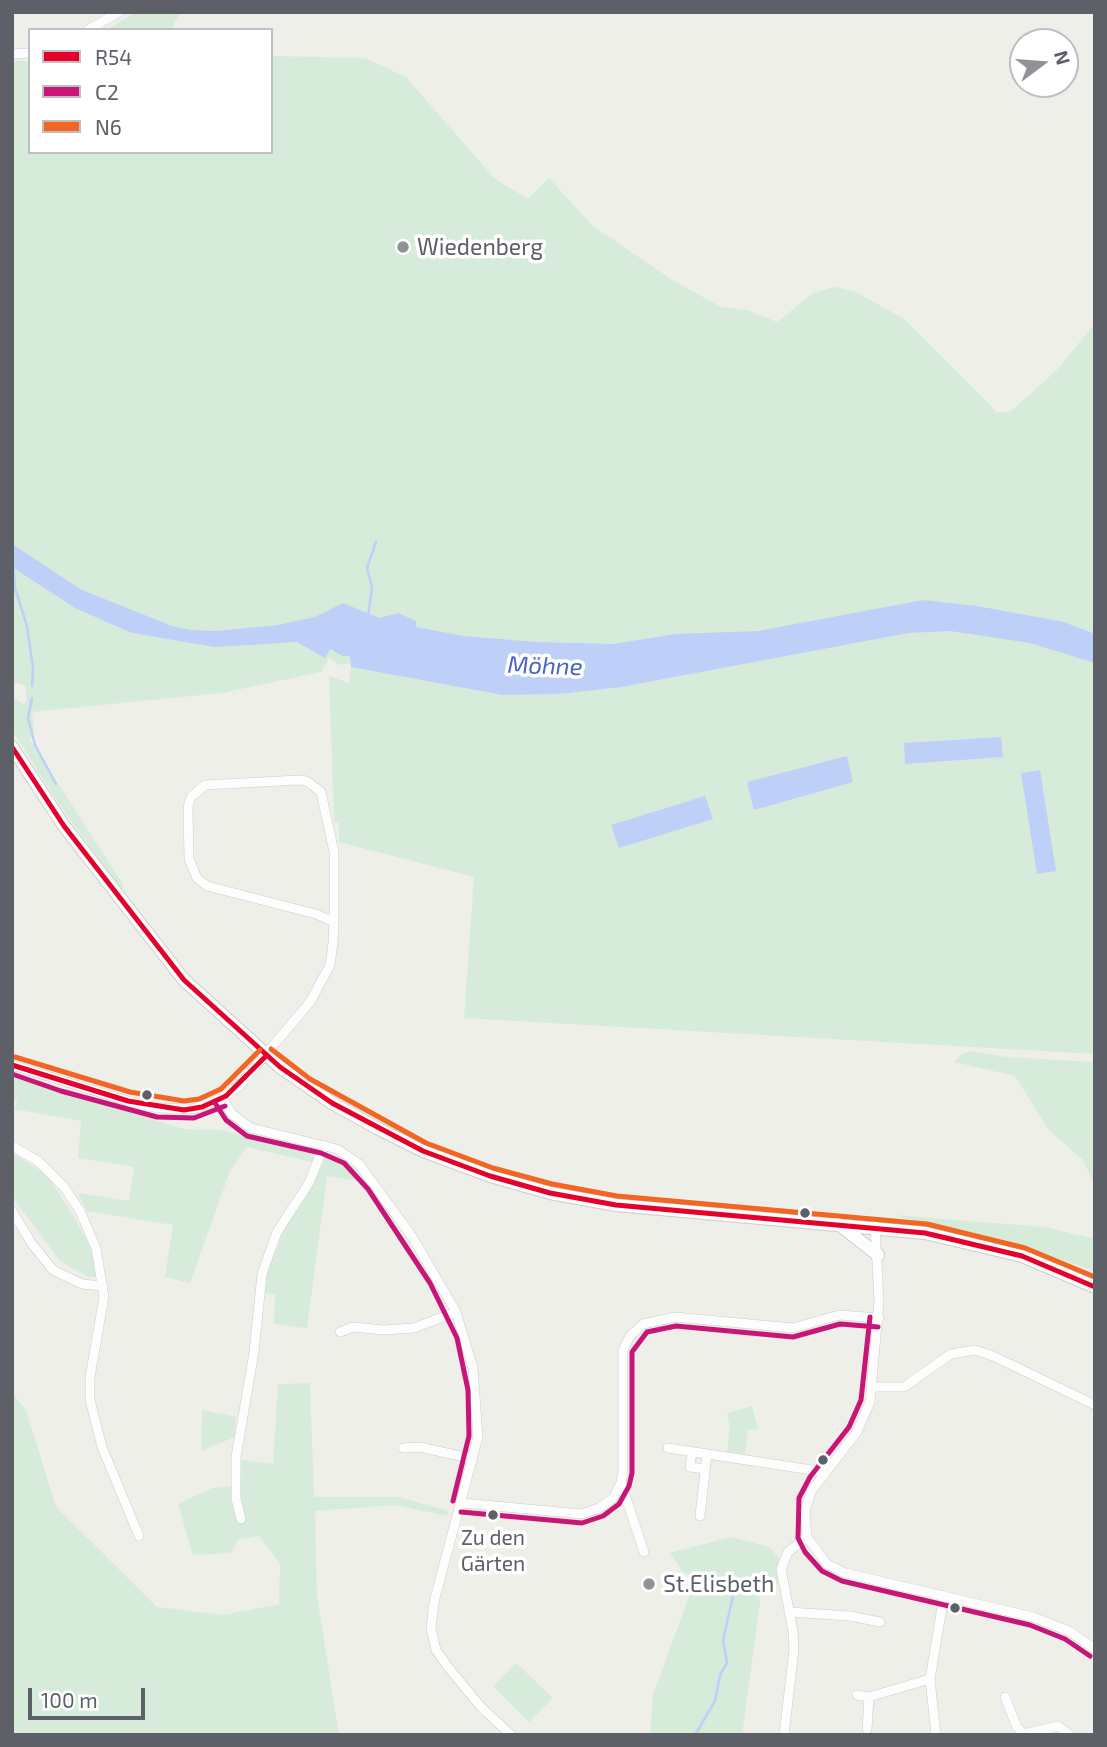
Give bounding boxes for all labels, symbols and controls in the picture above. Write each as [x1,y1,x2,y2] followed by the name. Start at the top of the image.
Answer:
[28,28,273,154] legend
[1009,28,1079,98] north arrow
[95,44,132,69] text: R54
[1050,48,1076,67] text: N
[95,79,119,104] text: C2
[95,114,122,139] text: N6
[417,233,543,261] place label: Wiedenberg
[395,239,411,255] marker: Wiedenberg
[507,650,583,682] water label: Möhne
[140,1088,154,1102] unlabelled marker
[798,1206,812,1220] unlabelled marker
[816,1453,830,1467] unlabelled marker
[486,1508,500,1522] marker: Zu den Gärten
[461,1525,525,1575] place label: Zu den Gärten
[663,1570,774,1598] place label: St.Elisbeth
[641,1576,657,1592] marker: St.Elisbeth
[948,1601,962,1615] unlabelled marker
[32,1674,149,1718] scale bar
[41,1687,98,1712] text: 100 m

